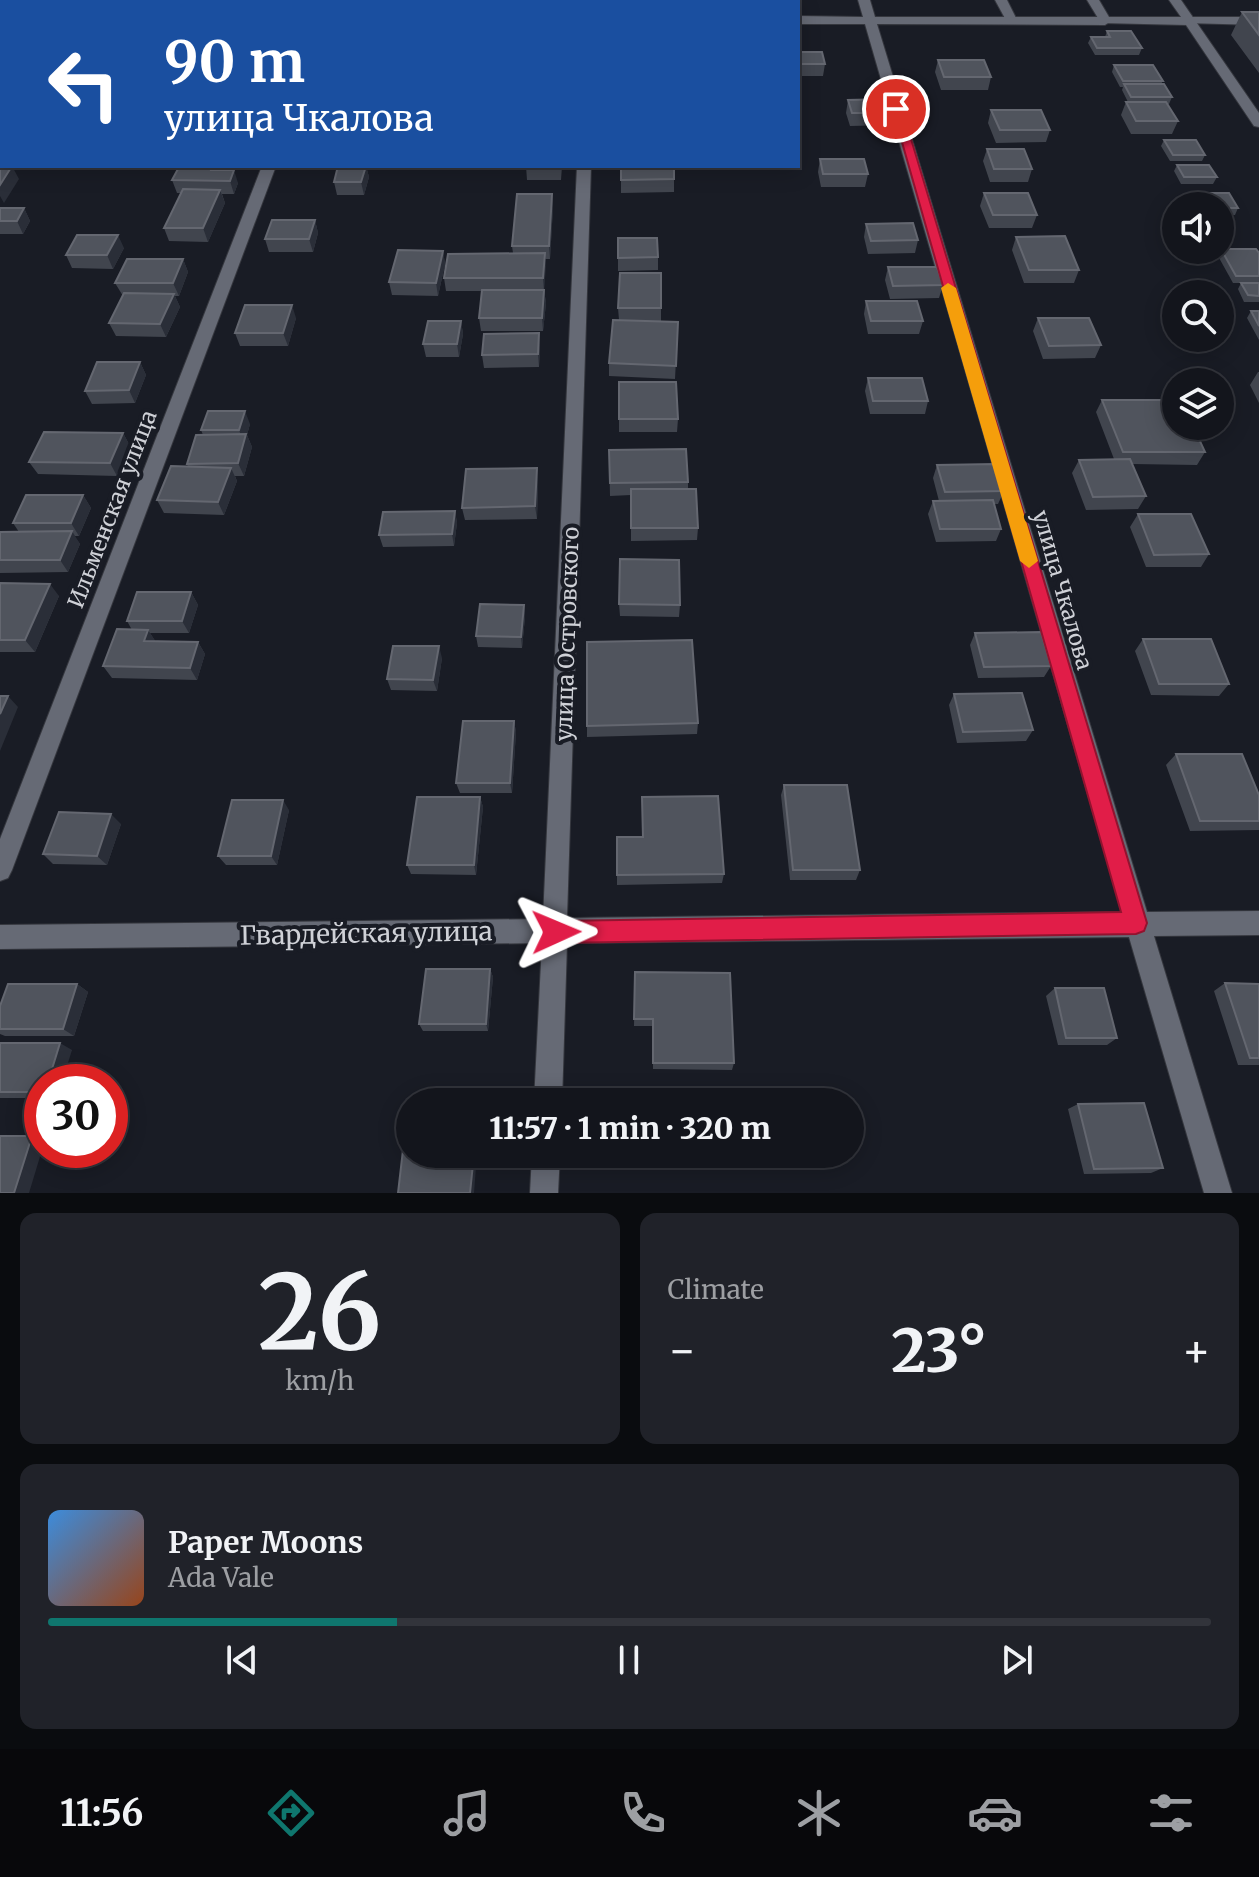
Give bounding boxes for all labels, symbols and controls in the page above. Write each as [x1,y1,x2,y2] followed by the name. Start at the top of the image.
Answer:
[164,27,305,97] text: 90 m
[32,32,136,136] icon: left
[862,75,930,143] pin
[874,87,918,131] icon: arrive
[164,96,434,141] text: улица Чкалова
[1162,192,1234,440] map controls
[1162,192,1234,264] button: sound
[1162,280,1234,352] button: search
[1162,368,1234,440] button: layers
[61,406,163,612] street label: Ильменская улица
[1027,507,1099,673] street label: улица Чкалова
[549,526,585,742] street label: улица Островского
[514,890,598,974] position arrow
[239,914,493,952] street label: Гвардейская улица
[24,1064,128,1168] speed limit sign: 30
[489,1109,771,1147] text: 11:57 · 1 min · 320 m
[258,1247,381,1377] text: 26
[668,1273,764,1306] text: Climate
[891,1313,987,1388] text: 23°
[668,1323,697,1378] text: −
[1182,1323,1211,1378] text: +
[285,1364,354,1397] text: km/h
[168,1523,363,1561] text: Paper Moons
[168,1561,274,1594] text: Ada Vale
[220,1638,264,1682] icon: previous
[607,1638,651,1682] icon: pause
[995,1638,1039,1682] icon: next
[263,1785,319,1841] icon: directions
[439,1785,495,1841] icon: music
[615,1785,671,1841] icon: phone
[791,1785,847,1841] icon: climate
[967,1785,1023,1841] icon: car
[1143,1785,1199,1841] icon: filters
[60,1791,143,1836] text: 11:56

